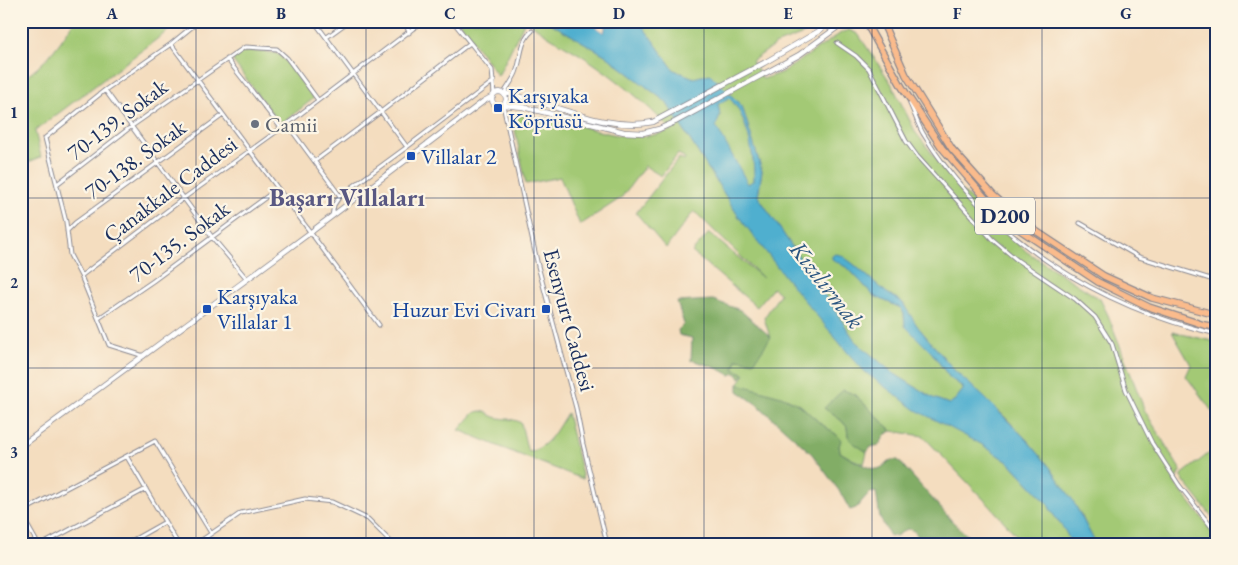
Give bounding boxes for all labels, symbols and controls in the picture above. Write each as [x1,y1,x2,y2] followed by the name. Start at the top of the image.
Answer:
[105,3,118,24] text: A
[276,3,286,24] text: B
[444,3,456,24] text: C
[613,3,625,24] text: D
[783,3,793,24] text: E
[953,3,962,24] text: F
[1120,3,1132,24] text: G
[61,72,174,167] street label: 70-139. Sokak
[508,81,589,135] place label: Karşıyaka Köprüsü
[10,102,18,123] text: 1
[492,102,504,114] marker: Karşıyaka Köprüsü
[265,110,317,139] place label: Camii
[79,112,192,206] street label: 70-138. Sokak
[249,118,261,130] marker: Camii
[98,130,243,249] street label: Çanakkale Caddesi
[421,142,497,171] place label: Villalar 2
[405,150,417,162] marker: Villalar 2
[269,181,425,213] district label: Başarı Villaları
[123,194,236,289] street label: 70-135. Sokak
[975,198,1035,235] road number: D200
[783,234,872,335] water label: Kızılırmak
[537,246,602,395] street label: Esenyurt Caddesi
[10,272,19,293] text: 2
[217,282,298,336] place label: Karşıyaka Villalar 1
[392,295,536,324] place label: Huzur Evi Civarı
[201,303,213,315] marker: Karşıyaka Villalar 1
[540,303,552,315] marker: Huzur Evi Civarı
[10,442,18,463] text: 3

